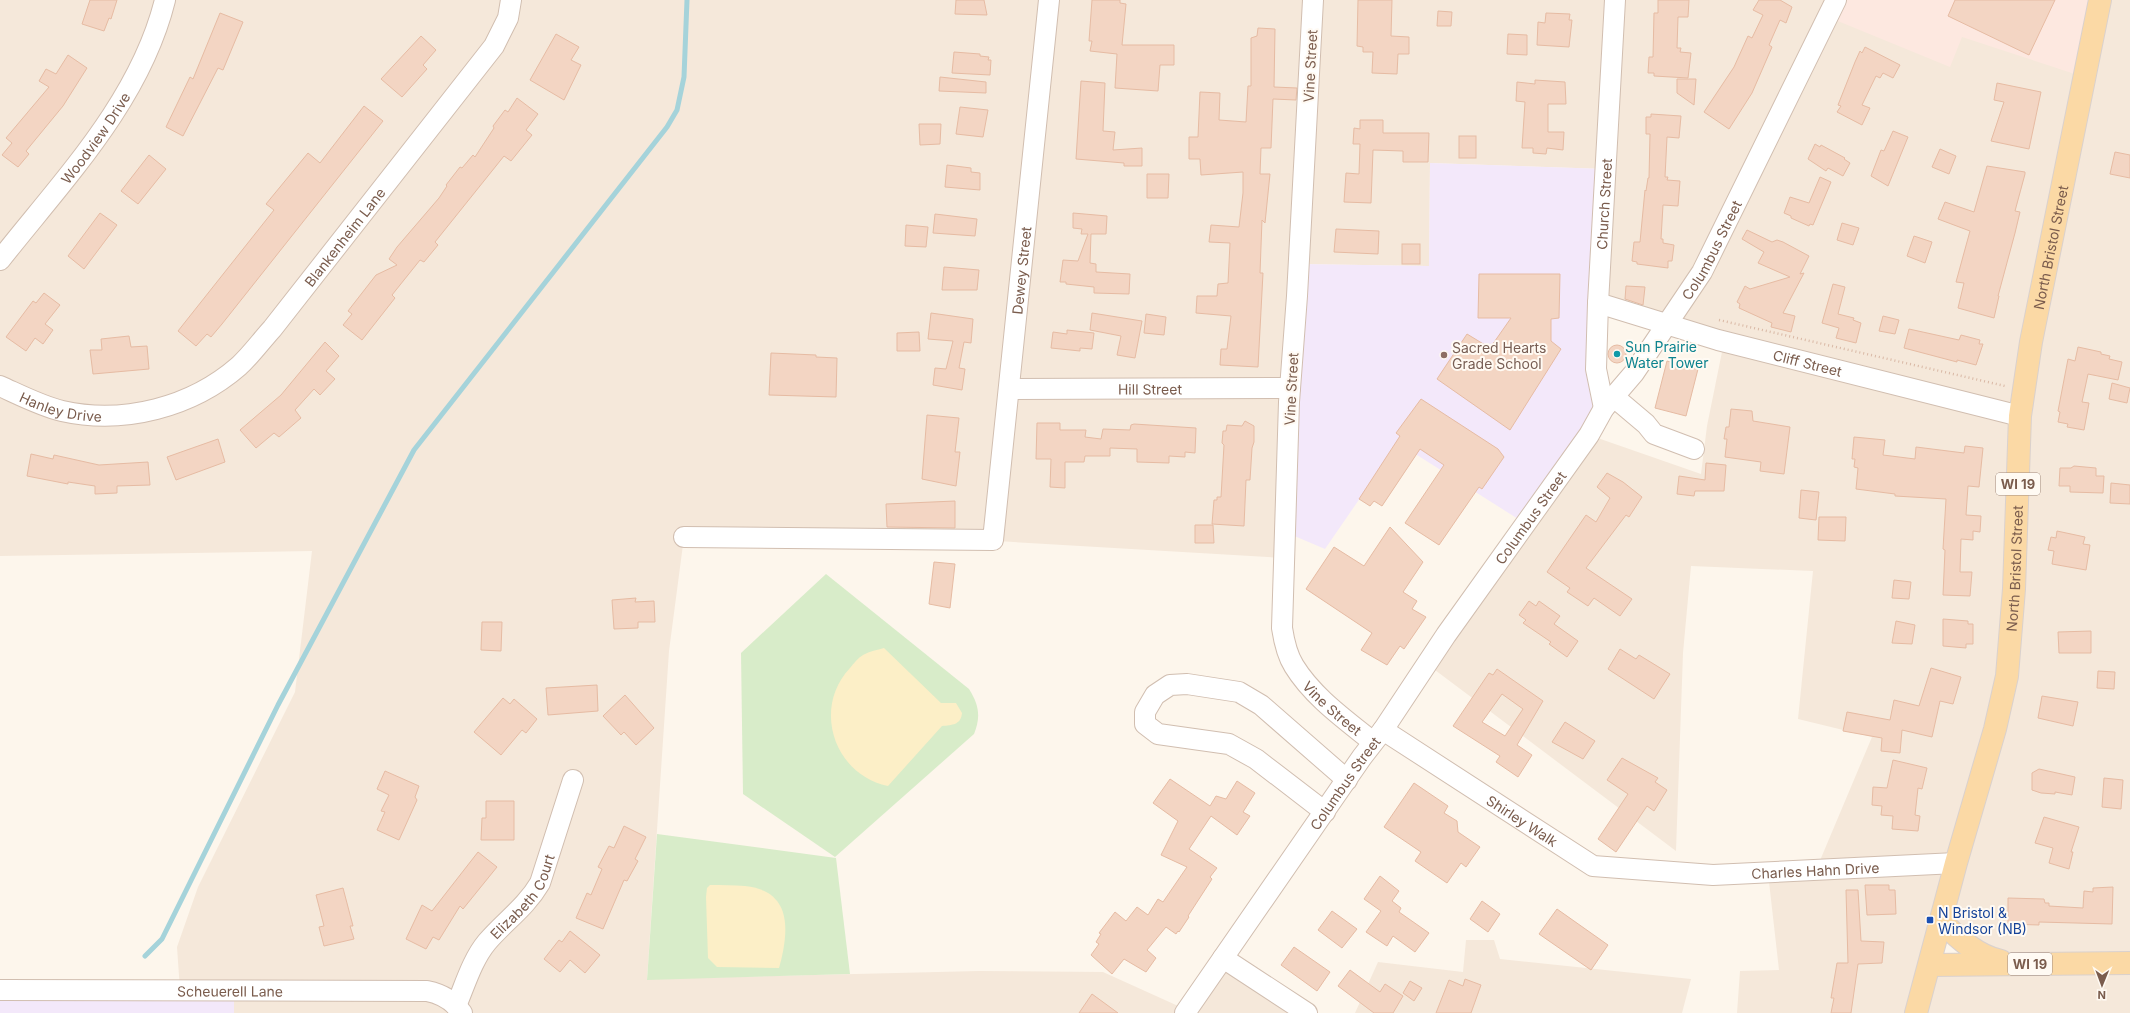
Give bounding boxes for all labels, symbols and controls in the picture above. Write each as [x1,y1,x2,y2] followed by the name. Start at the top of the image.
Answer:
[1300,29,1320,103] street label: Vine Street
[57,89,133,187] street label: Woodview Drive
[1593,157,1615,250] street label: Church Street
[2029,183,2071,311] street label: North Bristol Street
[300,184,388,290] street label: Blankenheim Lane
[1678,197,1745,303] street label: Columbus Street
[1008,225,1034,315] street label: Dewey Street
[1625,338,1708,371] place label: Sun Prairie Water Tower
[1452,339,1546,372] place label: Sacred Hearts Grade School
[1771,346,1844,379] street label: Cliff Street
[1612,349,1622,359] marker: Sun Prairie Water Tower
[1439,350,1449,360] marker: Sacred Hearts Grade School
[1281,352,1301,426] street label: Vine Street
[1118,380,1182,397] street label: Hill Street
[17,388,102,424] street label: Hanley Drive
[1491,467,1569,567] street label: Columbus Street
[1996,473,2040,495] road number: WI 19
[2002,505,2025,632] street label: North Bristol Street
[1300,677,1366,739] street label: Vine Street
[1306,733,1384,833] street label: Columbus Street
[1484,791,1561,850] street label: Shirley Walk
[486,852,557,942] street label: Elizabeth Court
[1751,858,1880,882] street label: Charles Hahn Drive
[1938,904,2027,937] place label: N Bristol & Windsor (NB)
[1925,915,1935,925] marker: N Bristol & Windsor (NB)
[2008,953,2052,975] road number: WI 19
[2082,965,2122,1005] north arrow
[177,982,283,999] street label: Scheuerell Lane
[2098,988,2106,1002] text: N

